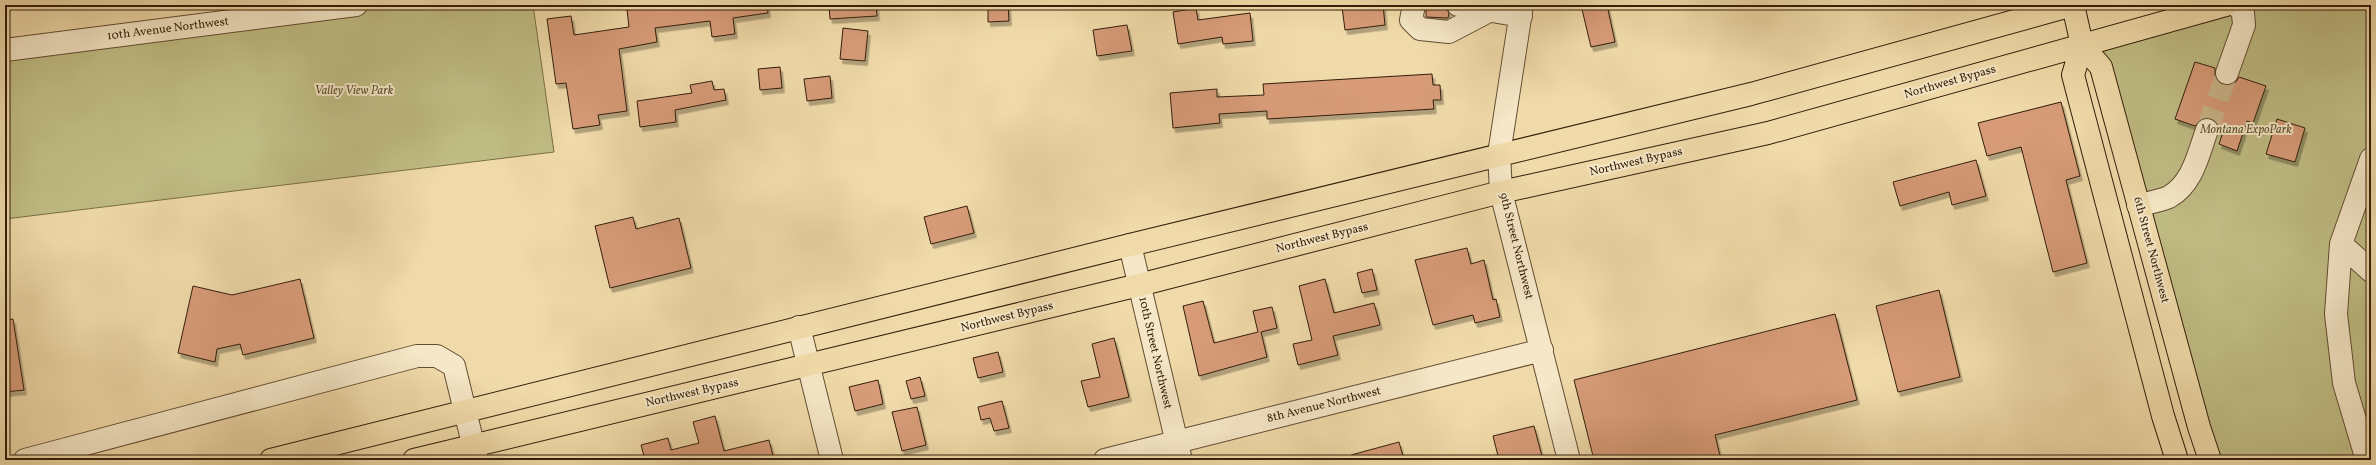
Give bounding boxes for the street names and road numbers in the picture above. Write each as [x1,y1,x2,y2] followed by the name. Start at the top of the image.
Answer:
[106,14,230,44] street label: 10th Avenue Northwest
[1902,61,1998,103] street label: Northwest Bypass
[1588,144,1684,180] street label: Northwest Bypass
[1495,191,1537,301] street label: 9th Street Northwest
[2129,195,2173,305] street label: 6th Street Northwest
[1274,219,1370,257] street label: Northwest Bypass
[1134,295,1176,411] street label: 10th Street Northwest
[959,298,1055,336] street label: Northwest Bypass
[644,375,740,411] street label: Northwest Bypass
[1265,383,1383,427] street label: 8th Avenue Northwest

